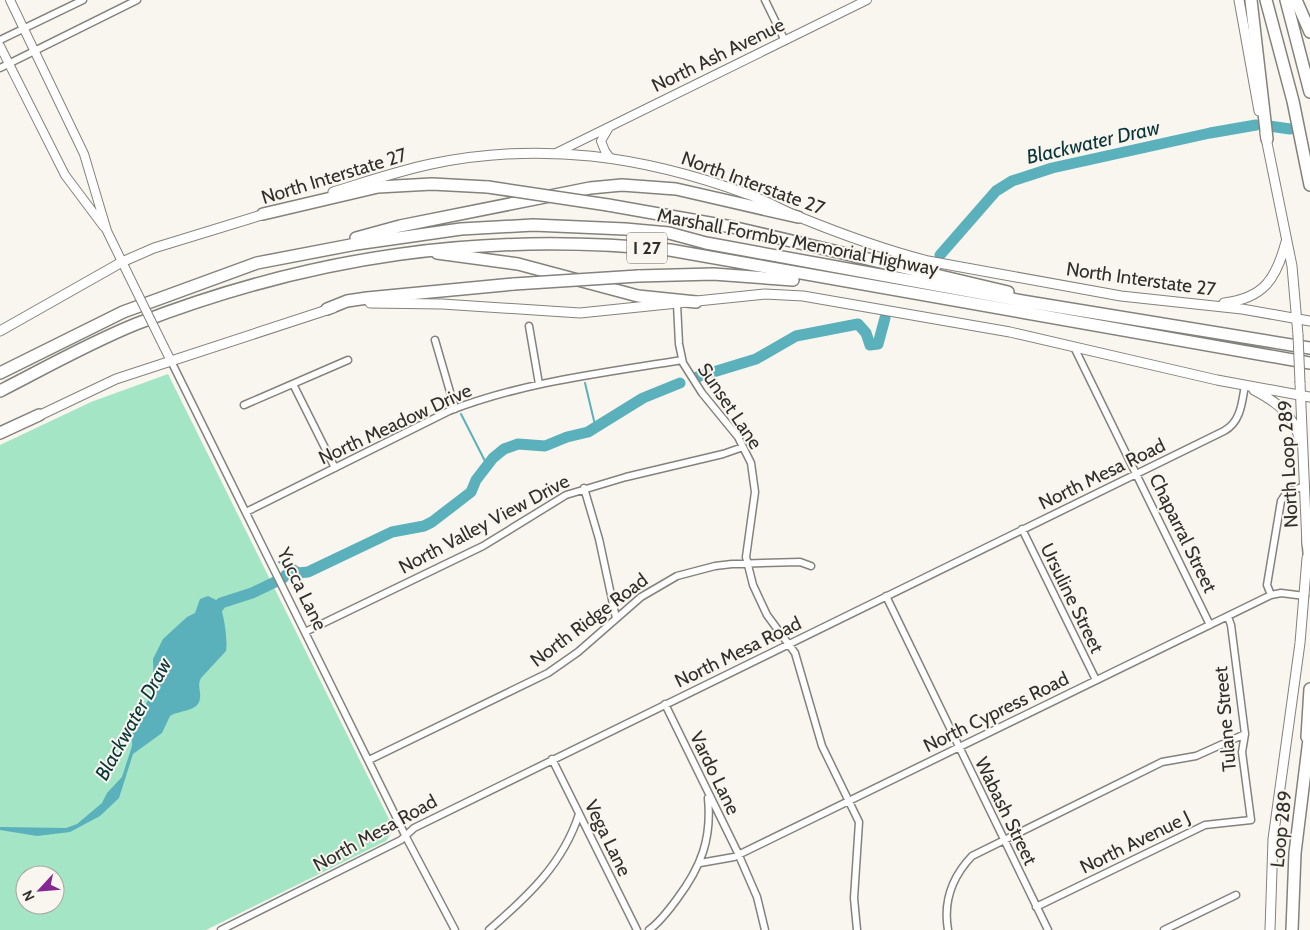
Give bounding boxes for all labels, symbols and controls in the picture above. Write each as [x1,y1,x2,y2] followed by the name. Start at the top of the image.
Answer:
[648,13,788,97] street label: North Ash Avenue
[1024,115,1163,169] water label: Blackwater Draw
[259,143,410,209] street label: North Interstate 27
[678,146,828,220] street label: North Interstate 27
[655,203,941,281] street label: Marshall Formby Memorial Highway
[627,232,667,264] road number: I 27
[1065,257,1218,301] street label: North Interstate 27
[693,359,767,454] street label: Sunset Lane
[315,378,475,470] street label: North Meadow Drive
[1273,400,1303,528] street label: North Loop 289
[1035,433,1169,515] street label: North Mesa Road
[395,469,573,579] street label: North Valley View Drive
[1144,470,1222,597] street label: Chaparral Street
[1036,539,1109,657] street label: Ursuline Street
[272,543,332,634] street label: Yucca Lane
[526,568,652,672] street label: North Ridge Road
[671,611,805,693] street label: North Mesa Road
[90,653,177,784] water label: Blackwater Draw
[1209,665,1241,773] street label: Tulane Street
[920,667,1072,757] street label: North Cypress Road
[685,728,745,819] street label: Vardo Lane
[970,753,1042,869] street label: Wabash Street
[1266,789,1296,869] street label: Loop 289
[309,790,441,876] street label: North Mesa Road
[580,796,636,880] street label: Vega Lane
[1076,805,1194,879] street label: North Avenue J
[15,865,65,915] north arrow
[18,887,39,904] text: N

